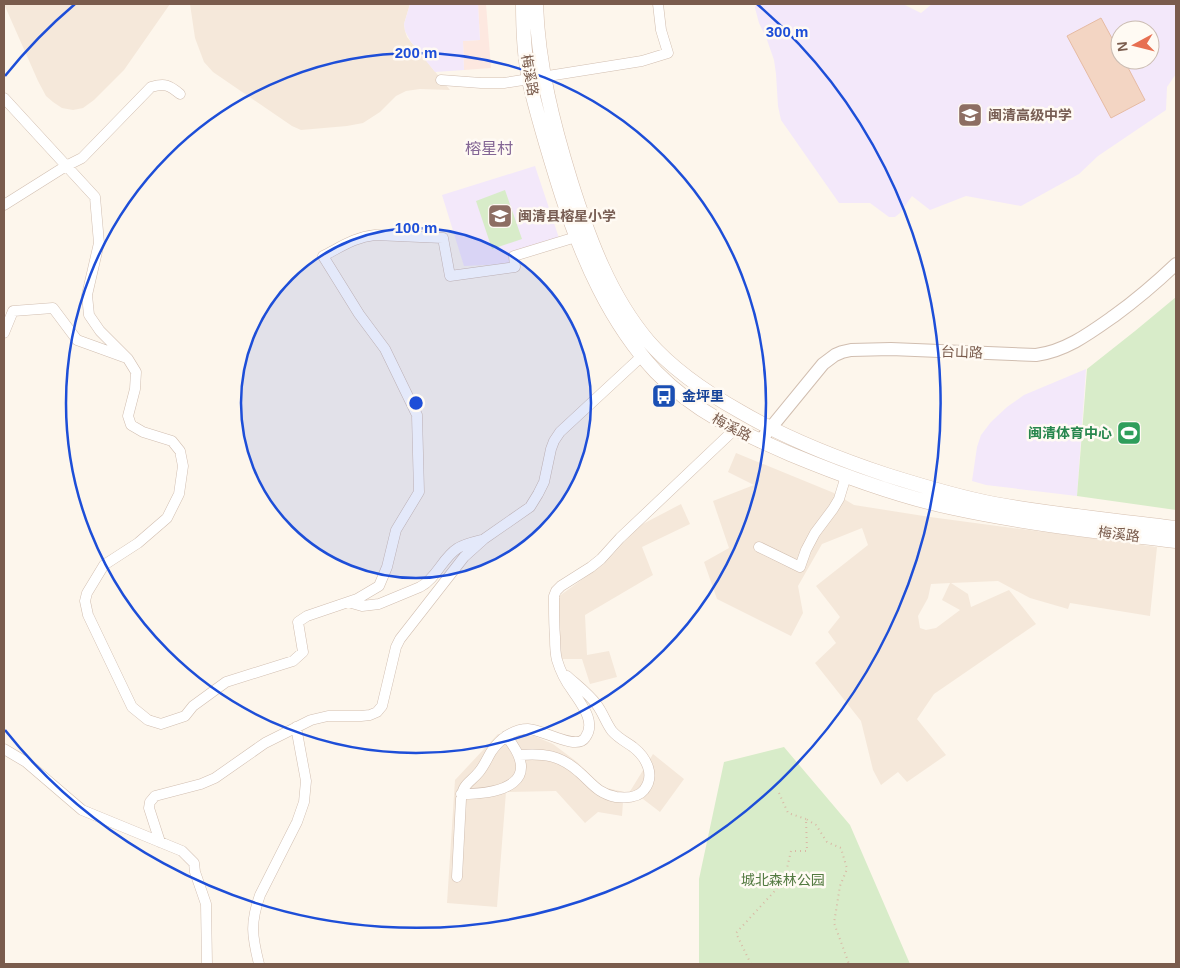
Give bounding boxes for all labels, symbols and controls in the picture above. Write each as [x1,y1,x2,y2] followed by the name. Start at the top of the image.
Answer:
[1110,20,1160,70] north arrow
[766,23,808,40] text: 300 m
[1114,41,1131,53] text: N
[395,44,437,61] text: 200 m
[518,53,542,97] street label: 梅溪路
[957,102,983,128] school or university icon: 闽清高级中学
[988,107,1072,123] place label: 闽清高级中学
[465,140,513,157] district label: 榕星村
[487,203,513,229] school or university icon: 闽清县榕星小学
[518,208,616,224] place label: 闽清县榕星小学
[395,219,437,236] text: 100 m
[941,343,983,361] street label: 台山路
[651,383,677,409] bus stop icon: 金坪里
[682,388,724,404] place label: 金坪里
[407,394,425,412] centre of rings
[710,410,754,444] street label: 梅溪路
[1116,420,1142,446] sports icon: 闽清体育中心
[1028,425,1112,441] place label: 闽清体育中心
[1097,524,1141,544] street label: 梅溪路
[741,872,825,888] park label: 城北森林公园

